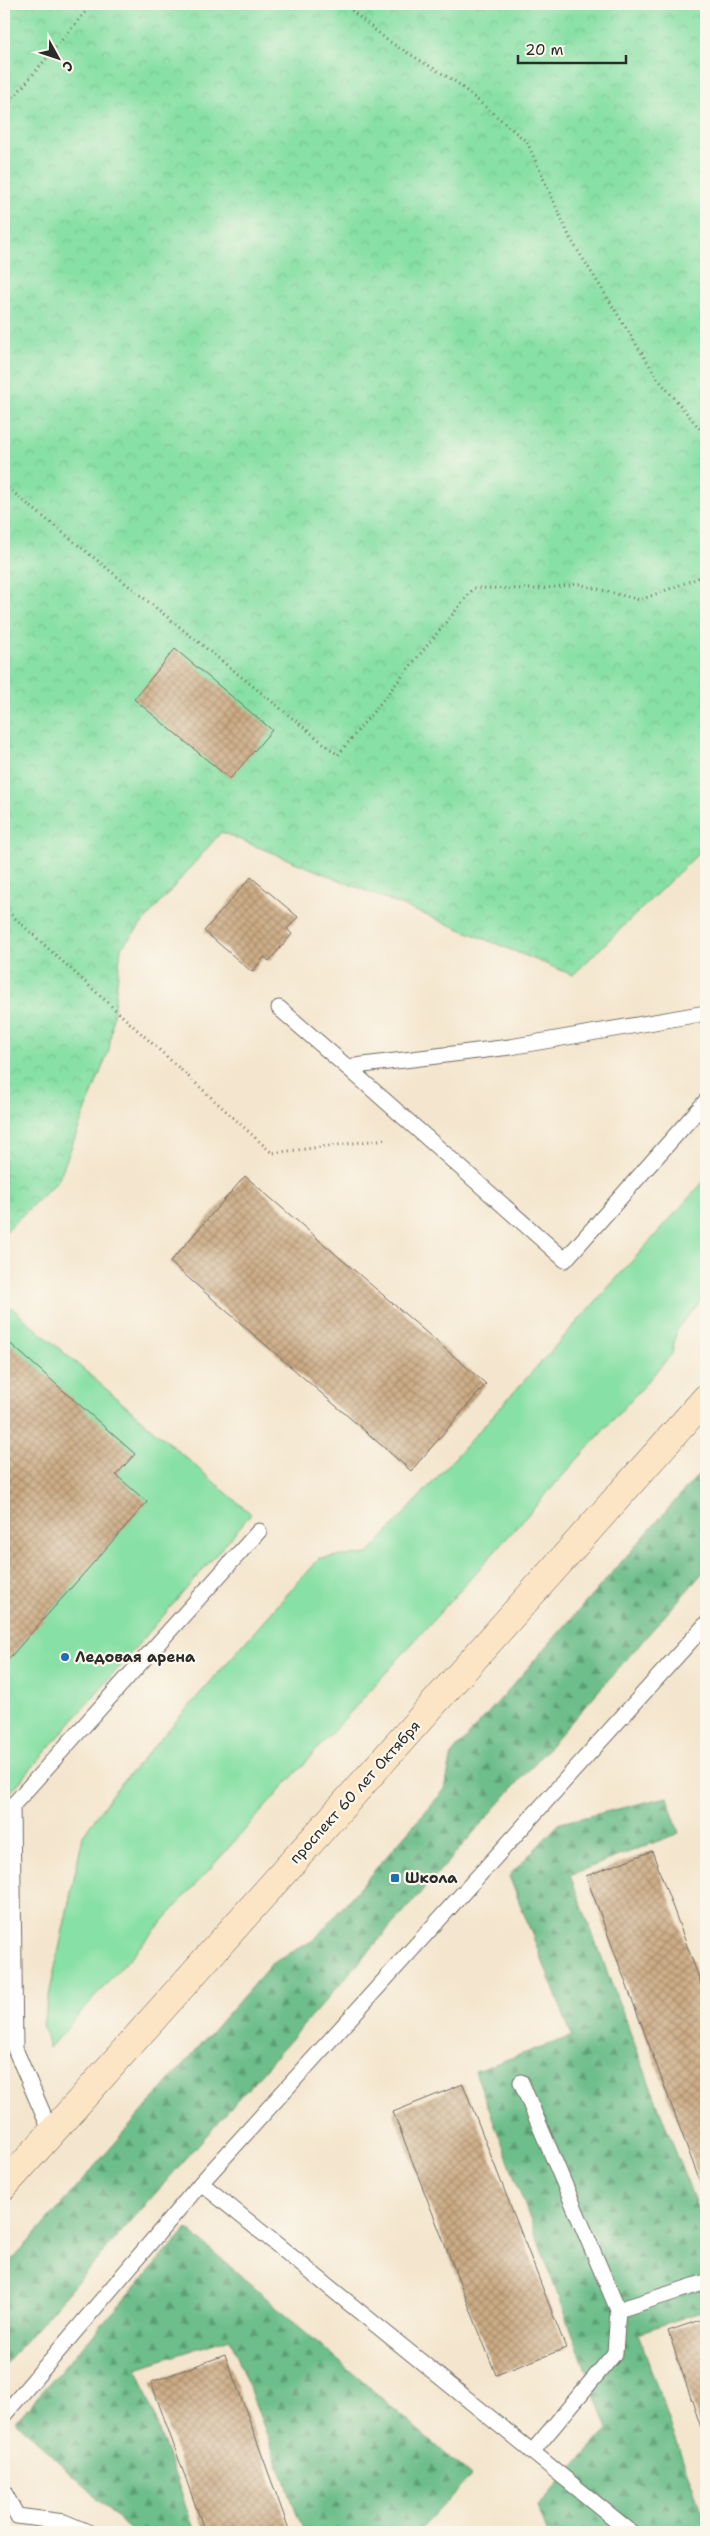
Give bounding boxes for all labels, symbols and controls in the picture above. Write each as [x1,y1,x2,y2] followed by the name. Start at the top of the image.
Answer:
[32,32,82,82] north arrow
[518,32,625,64] scale bar
[525,40,564,60] text: 20 m
[58,57,78,75] text: С
[75,1647,196,1667] place label: Ледовая арена
[59,1651,71,1663] marker: Ледовая арена
[285,1716,425,1868] street label: проспект 60 лет Октября
[405,1868,458,1888] place label: Школа
[389,1872,401,1884] marker: Школа

